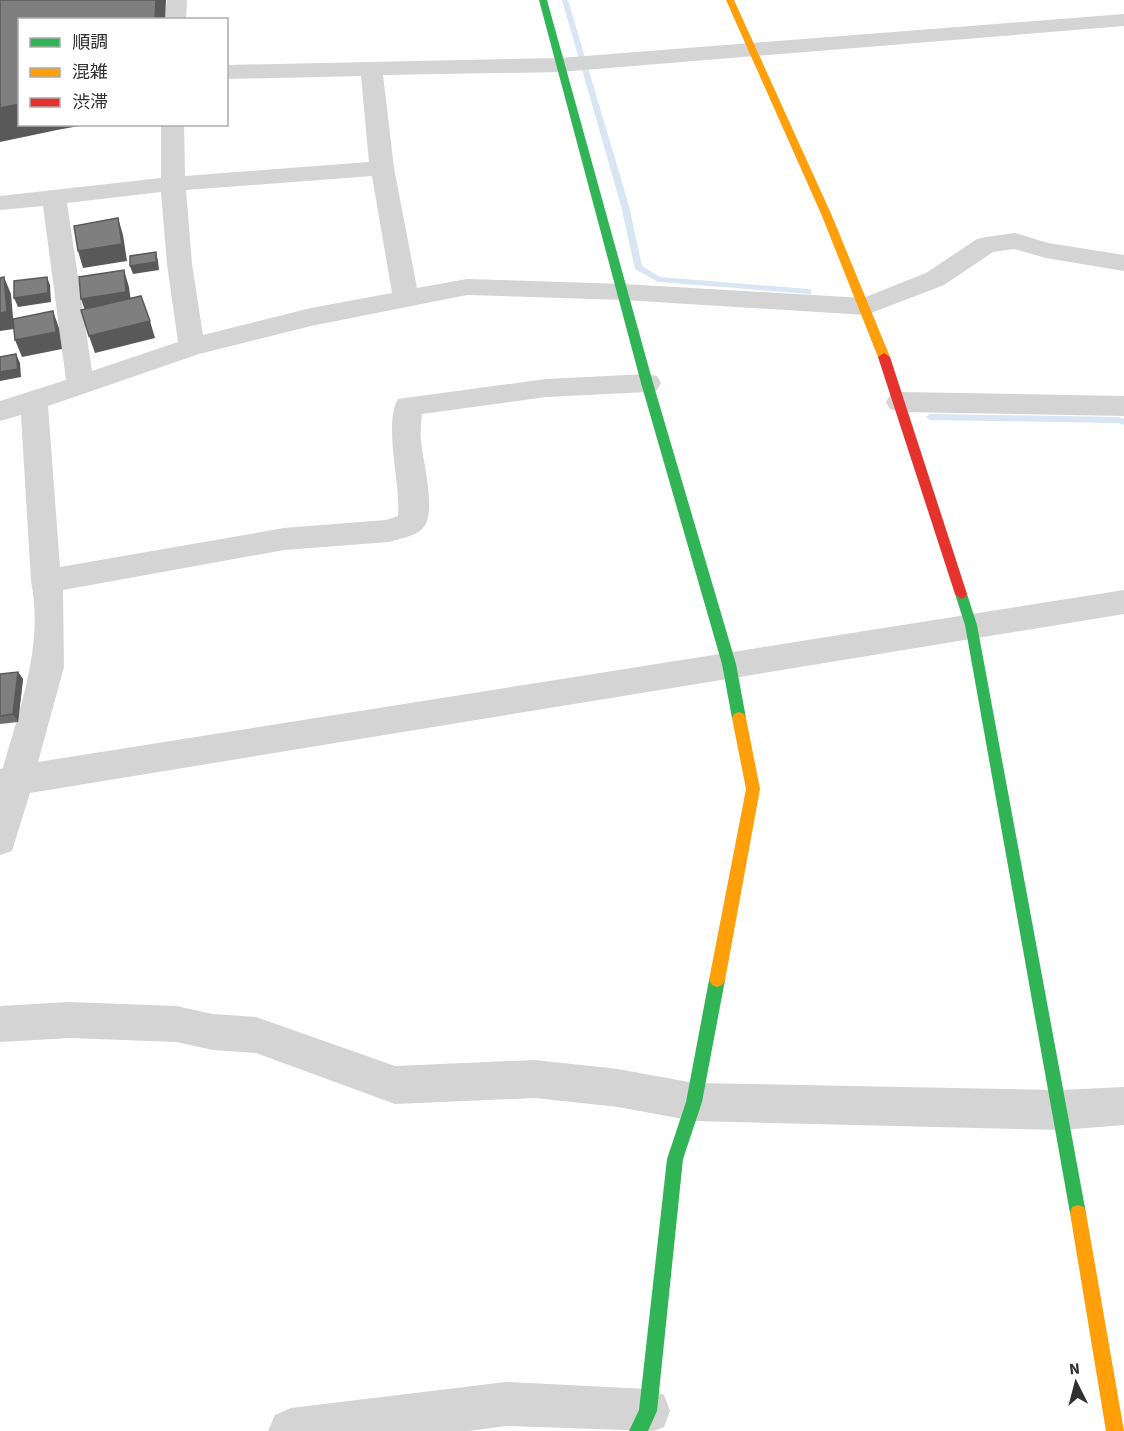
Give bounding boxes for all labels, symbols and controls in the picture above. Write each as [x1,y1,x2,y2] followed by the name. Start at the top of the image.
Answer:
[18,18,228,126] legend
[72,30,108,55] text: 順調
[72,60,108,85] text: 混雑
[72,90,108,115] text: 渋滞
[1046,1353,1106,1413] north arrow
[1068,1358,1081,1381] text: N

